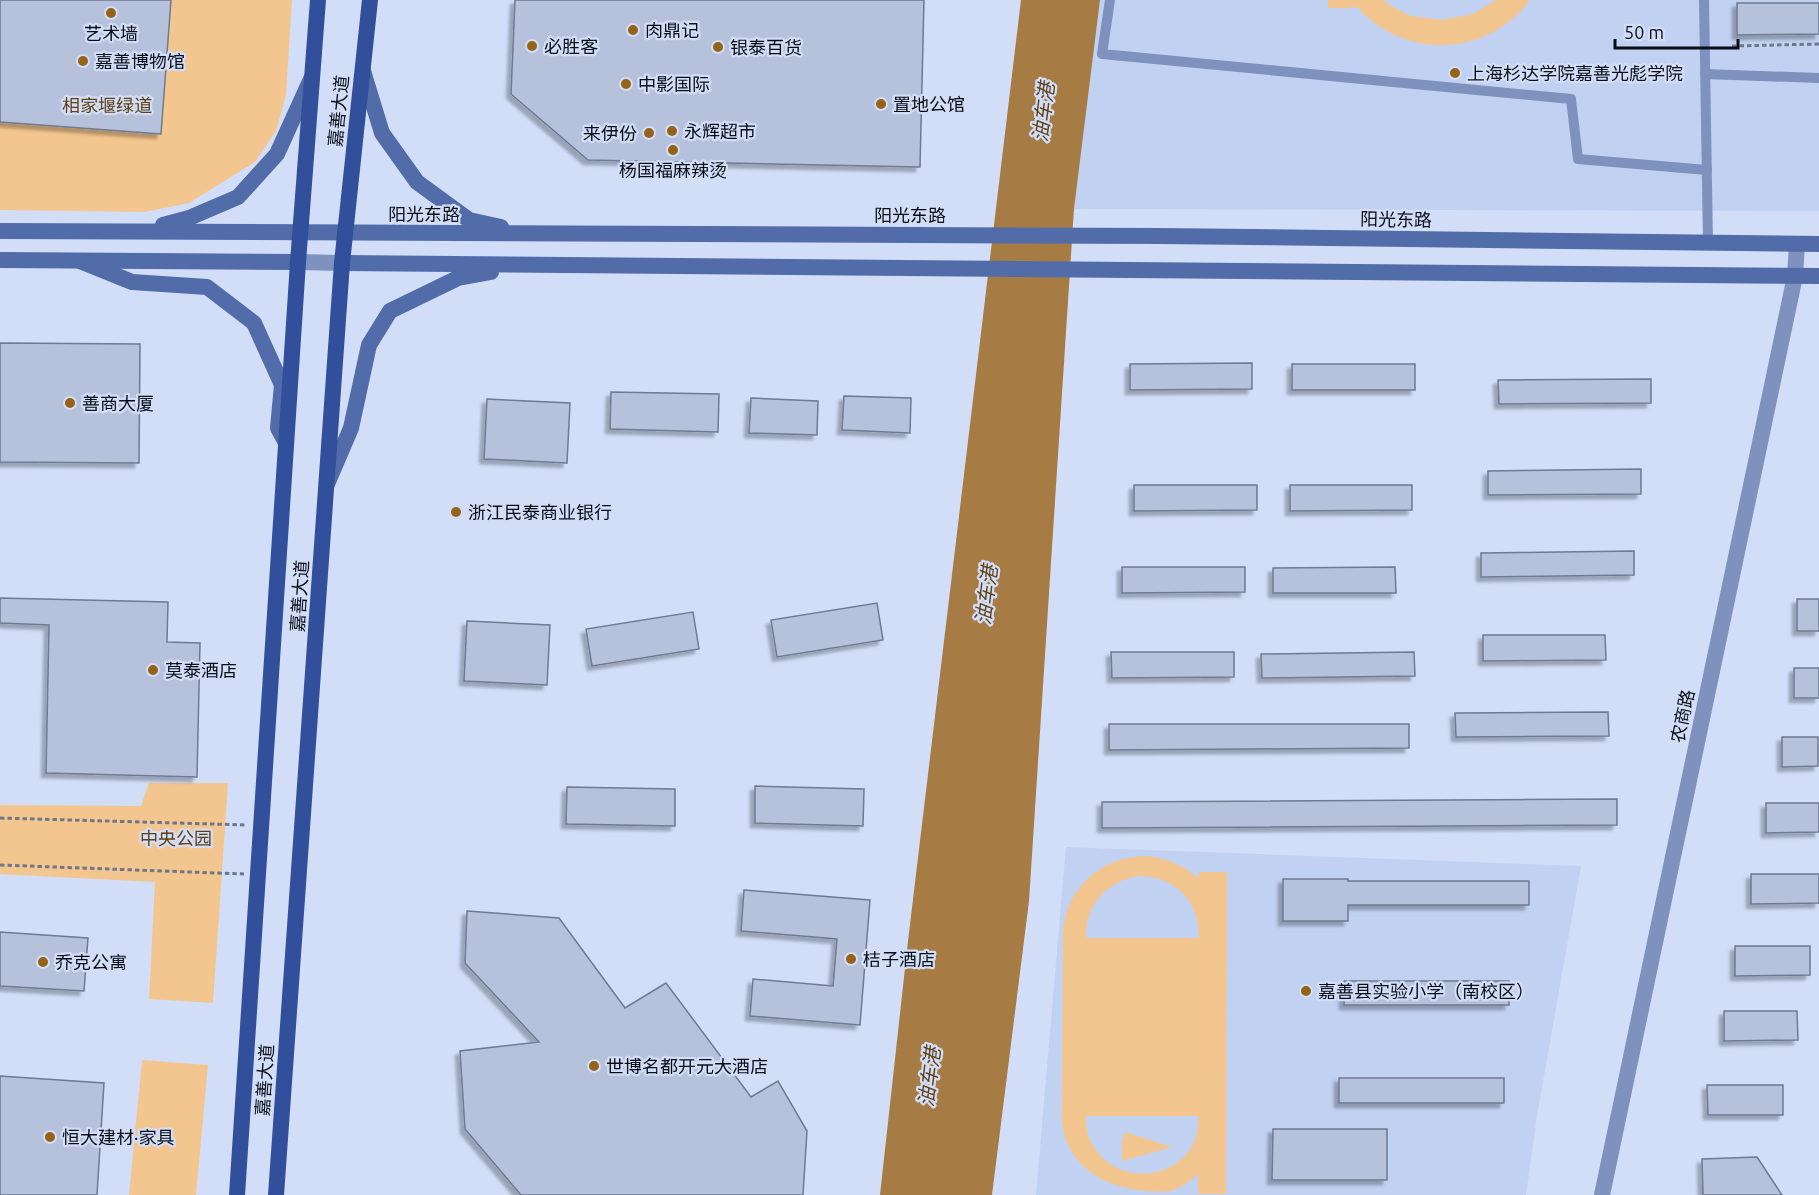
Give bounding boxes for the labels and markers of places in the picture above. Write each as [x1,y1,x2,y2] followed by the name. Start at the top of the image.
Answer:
[104,6,118,20] marker: 艺术墙
[645,20,699,40] place label: 肉鼎记
[84,23,138,43] place label: 艺术墙
[626,23,640,37] marker: 肉鼎记
[544,36,598,56] place label: 必胜客
[730,37,802,57] place label: 银泰百货
[525,39,539,53] marker: 必胜客
[711,40,725,54] marker: 银泰百货
[95,51,185,71] place label: 嘉善博物馆
[76,54,90,68] marker: 嘉善博物馆
[1467,63,1683,83] place label: 上海杉达学院嘉善光彪学院
[1448,66,1462,80] marker: 上海杉达学院嘉善光彪学院
[638,74,710,94] place label: 中影国际
[619,77,633,91] marker: 中影国际
[893,94,965,114] place label: 置地公馆
[874,97,888,111] marker: 置地公馆
[684,121,756,141] place label: 永辉超市
[583,123,637,143] place label: 来伊份
[665,124,679,138] marker: 永辉超市
[642,126,656,140] marker: 来伊份
[666,143,680,157] marker: 杨国福麻辣烫
[619,160,727,180] place label: 杨国福麻辣烫
[82,393,154,413] place label: 善商大厦
[63,396,77,410] marker: 善商大厦
[468,502,612,522] place label: 浙江民泰商业银行
[449,505,463,519] marker: 浙江民泰商业银行
[165,660,237,680] place label: 莫泰酒店
[146,663,160,677] marker: 莫泰酒店
[863,949,935,969] place label: 桔子酒店
[55,952,127,972] place label: 乔克公寓
[844,952,858,966] marker: 桔子酒店
[36,955,50,969] marker: 乔克公寓
[1318,981,1534,1001] place label: 嘉善县实验小学（南校区）
[1299,984,1313,998] marker: 嘉善县实验小学（南校区）
[606,1056,768,1076] place label: 世博名都开元大酒店
[587,1059,601,1073] marker: 世博名都开元大酒店
[62,1127,174,1147] place label: 恒大建材·家具
[43,1130,57,1144] marker: 恒大建材·家具

